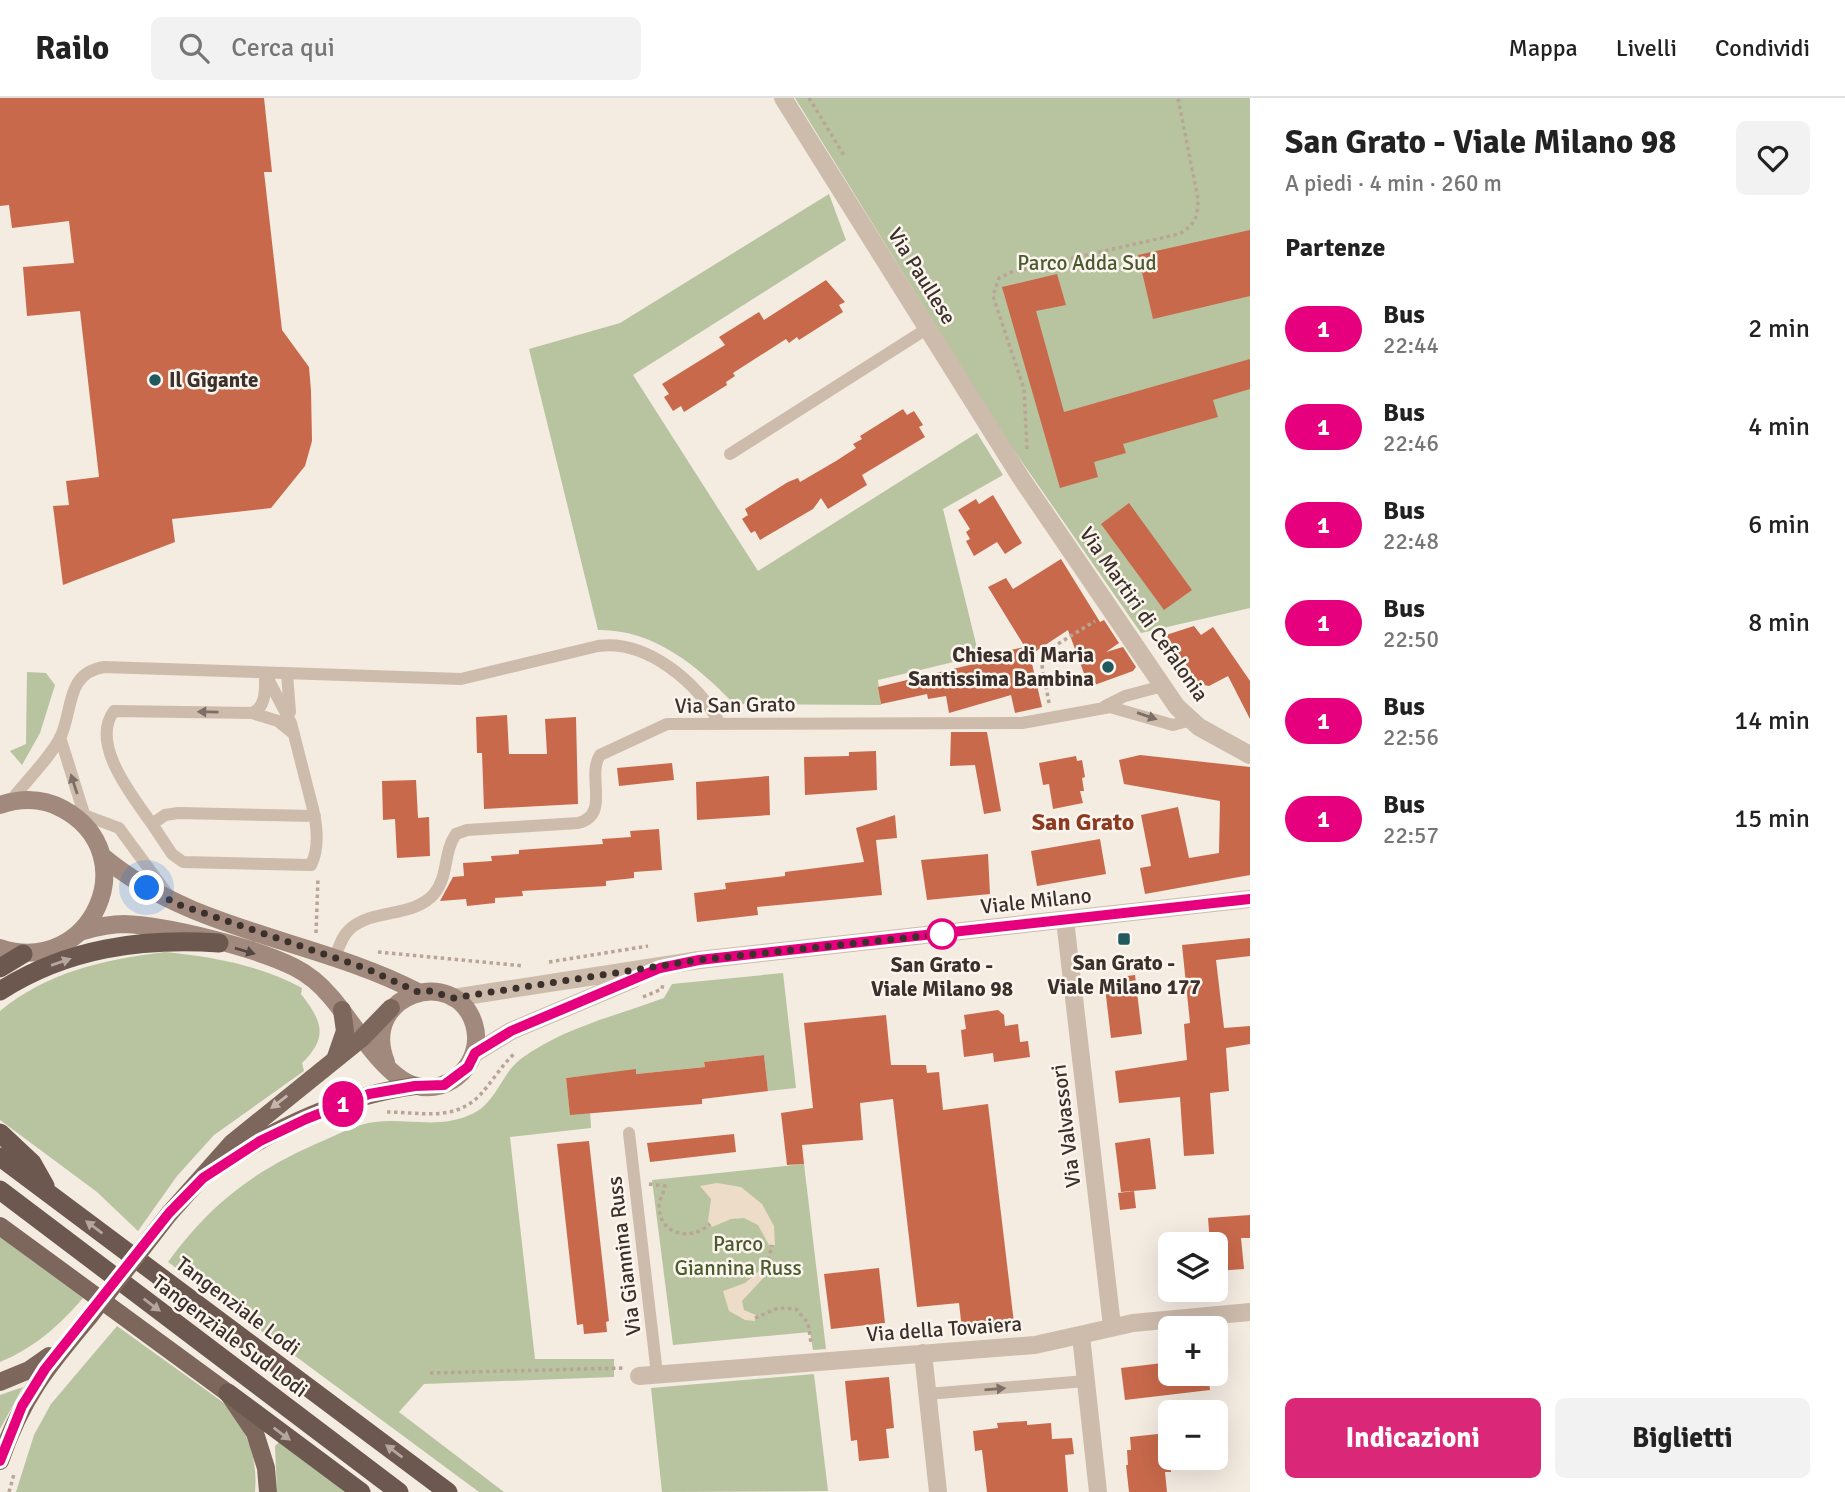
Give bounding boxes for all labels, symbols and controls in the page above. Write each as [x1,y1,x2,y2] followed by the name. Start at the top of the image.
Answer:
[151,17,641,80] search box
[35,28,109,69] text: Railo
[175,29,213,67] icon: search
[231,32,335,64] text: Cerca qui
[1509,33,1578,63] text: Mappa
[1616,33,1677,63] text: Livelli
[1715,33,1810,63] text: Condividi
[1736,121,1810,195] button: heart
[1285,122,1676,163] text: San Grato - Viale Milano 98
[1285,169,1502,198] text: A piedi · 4 min · 260 m
[882,223,962,329] street label: Via Paullese
[1285,232,1385,264] text: Partenze
[1017,250,1157,276] park label: Parco Adda Sud
[1383,299,1425,331] text: Bus
[1748,313,1810,345] text: 2 min
[1317,314,1330,344] text: 1
[1383,331,1439,360] text: 22:44
[169,367,258,393] place label: Il Gigante
[147,372,163,388] marker: Il Gigante
[1383,397,1425,429] text: Bus
[1748,411,1810,443] text: 4 min
[1317,412,1330,442] text: 1
[1383,429,1439,458] text: 22:46
[1383,495,1425,527] text: Bus
[1748,509,1810,541] text: 6 min
[1317,510,1330,540] text: 1
[1074,522,1214,706] street label: Via Martiri di Cefalonia
[1383,527,1439,556] text: 22:48
[1383,593,1425,625] text: Bus
[1748,607,1810,639] text: 8 min
[1317,608,1330,638] text: 1
[1383,625,1439,654] text: 22:50
[908,642,1094,692] place label: Chiesa di Maria Santissima Bambina
[1100,659,1116,675] marker: Chiesa di Maria Santissima Bambina
[674,691,796,719] street label: Via San Grato
[1383,691,1425,723] text: Bus
[1734,705,1810,737] text: 14 min
[197,706,219,718] one-way arrow
[1317,706,1330,736] text: 1
[1136,711,1157,722] one-way arrow
[1383,723,1439,752] text: 22:56
[69,774,79,795] one-way arrow
[1383,789,1425,821] text: Bus
[1734,803,1810,835] text: 15 min
[1317,804,1330,834] text: 1
[1032,807,1134,837] district label: San Grato
[1383,821,1439,850] text: 22:57
[129,870,164,905] your location
[979,882,1093,920] street label: Viale Milano
[927,919,957,949] marker: San Grato - Viale Milano 98
[1116,931,1132,947] marker: San Grato - Viale Milano 177
[235,946,256,956] one-way arrow
[1047,950,1201,1000] place label: San Grato - Viale Milano 177
[871,952,1013,1002] place label: San Grato - Viale Milano 98
[51,956,72,967] one-way arrow
[1046,1063,1086,1189] street label: Via Valvassori
[320,1081,366,1127] line badge: 1
[337,1089,349,1119] text: 1
[270,1095,288,1109] one-way arrow
[601,1175,647,1337] street label: Via Giannina Russ
[84,1220,103,1234] one-way arrow
[674,1231,802,1281] park label: Parco Giannina Russ
[1158,1232,1228,1470] map controls
[1158,1232,1228,1302] button: layers
[171,1251,305,1361] street label: Tangenziale Lodi
[147,1269,313,1403] street label: Tangenziale Sud Lodi
[142,1298,160,1313] one-way arrow
[865,1311,1023,1347] street label: Via della Tovaiera
[1158,1316,1228,1386] button: +
[985,1383,1007,1394] one-way arrow
[1285,1398,1541,1478] button: Indicazioni
[1555,1398,1810,1478] button: Biglietti
[1158,1400,1228,1470] button: −
[273,1427,291,1442] one-way arrow
[384,1444,403,1458] one-way arrow

